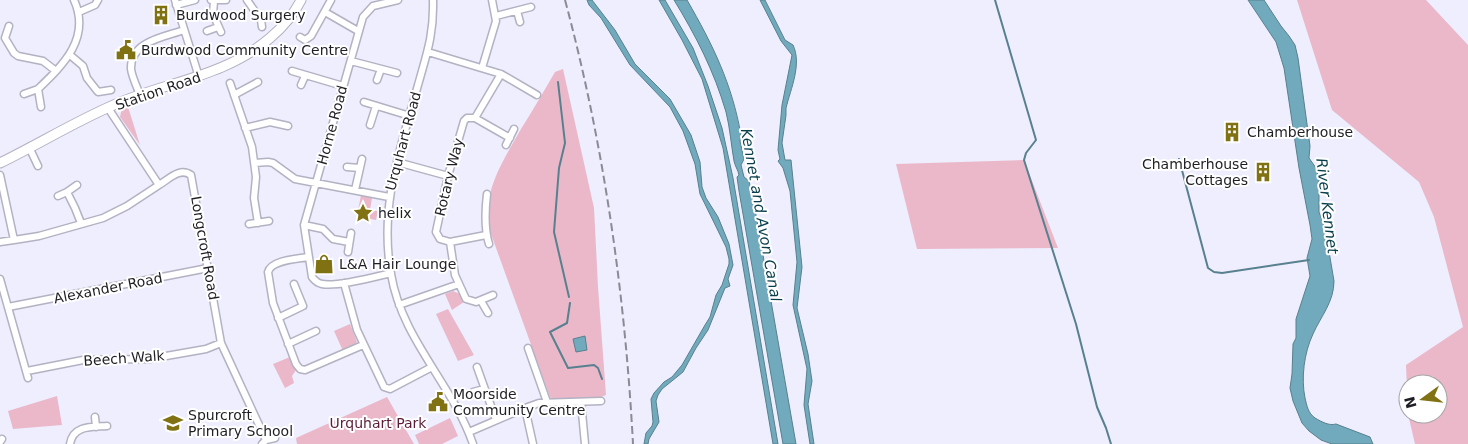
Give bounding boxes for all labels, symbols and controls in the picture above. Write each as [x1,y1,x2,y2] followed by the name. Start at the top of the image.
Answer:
[150,4,172,26] building icon: Burdwood Surgery
[176,7,306,23] place label: Burdwood Surgery
[115,39,137,61] public building icon: Burdwood Community Centre
[141,42,348,58] place label: Burdwood Community Centre
[113,69,203,113] street label: Station Road
[314,83,350,167] street label: Horne Road
[382,90,424,192] street label: Urquhart Road
[1221,121,1243,143] building icon: Chamberhouse
[1247,124,1353,140] place label: Chamberhouse
[737,127,785,304] water label: Kennet and Avon Canal
[432,136,466,218] street label: Rotary Way
[1142,156,1248,188] place label: Chamberhouse Cottages
[1312,157,1342,256] water label: River Kennet
[1252,161,1274,183] building icon: Chamberhouse Cottages
[188,195,222,301] street label: Longcroft Road
[352,202,374,224] place icon: helix
[378,205,412,221] place label: helix
[313,253,335,275] shop icon: L&A Hair Lounge
[339,256,456,272] place label: L&A Hair Lounge
[52,270,164,306] street label: Alexander Road
[83,347,166,369] street label: Beech Walk
[1398,374,1448,424] north arrow
[453,386,585,418] place label: Moorside Community Centre
[427,391,449,413] public building icon: Moorside Community Centre
[1401,395,1420,410] text: N
[188,407,293,439] place label: Spurcroft Primary School
[162,412,184,434] school or university icon: Spurcroft Primary School
[330,415,427,431] park label: Urquhart Park

